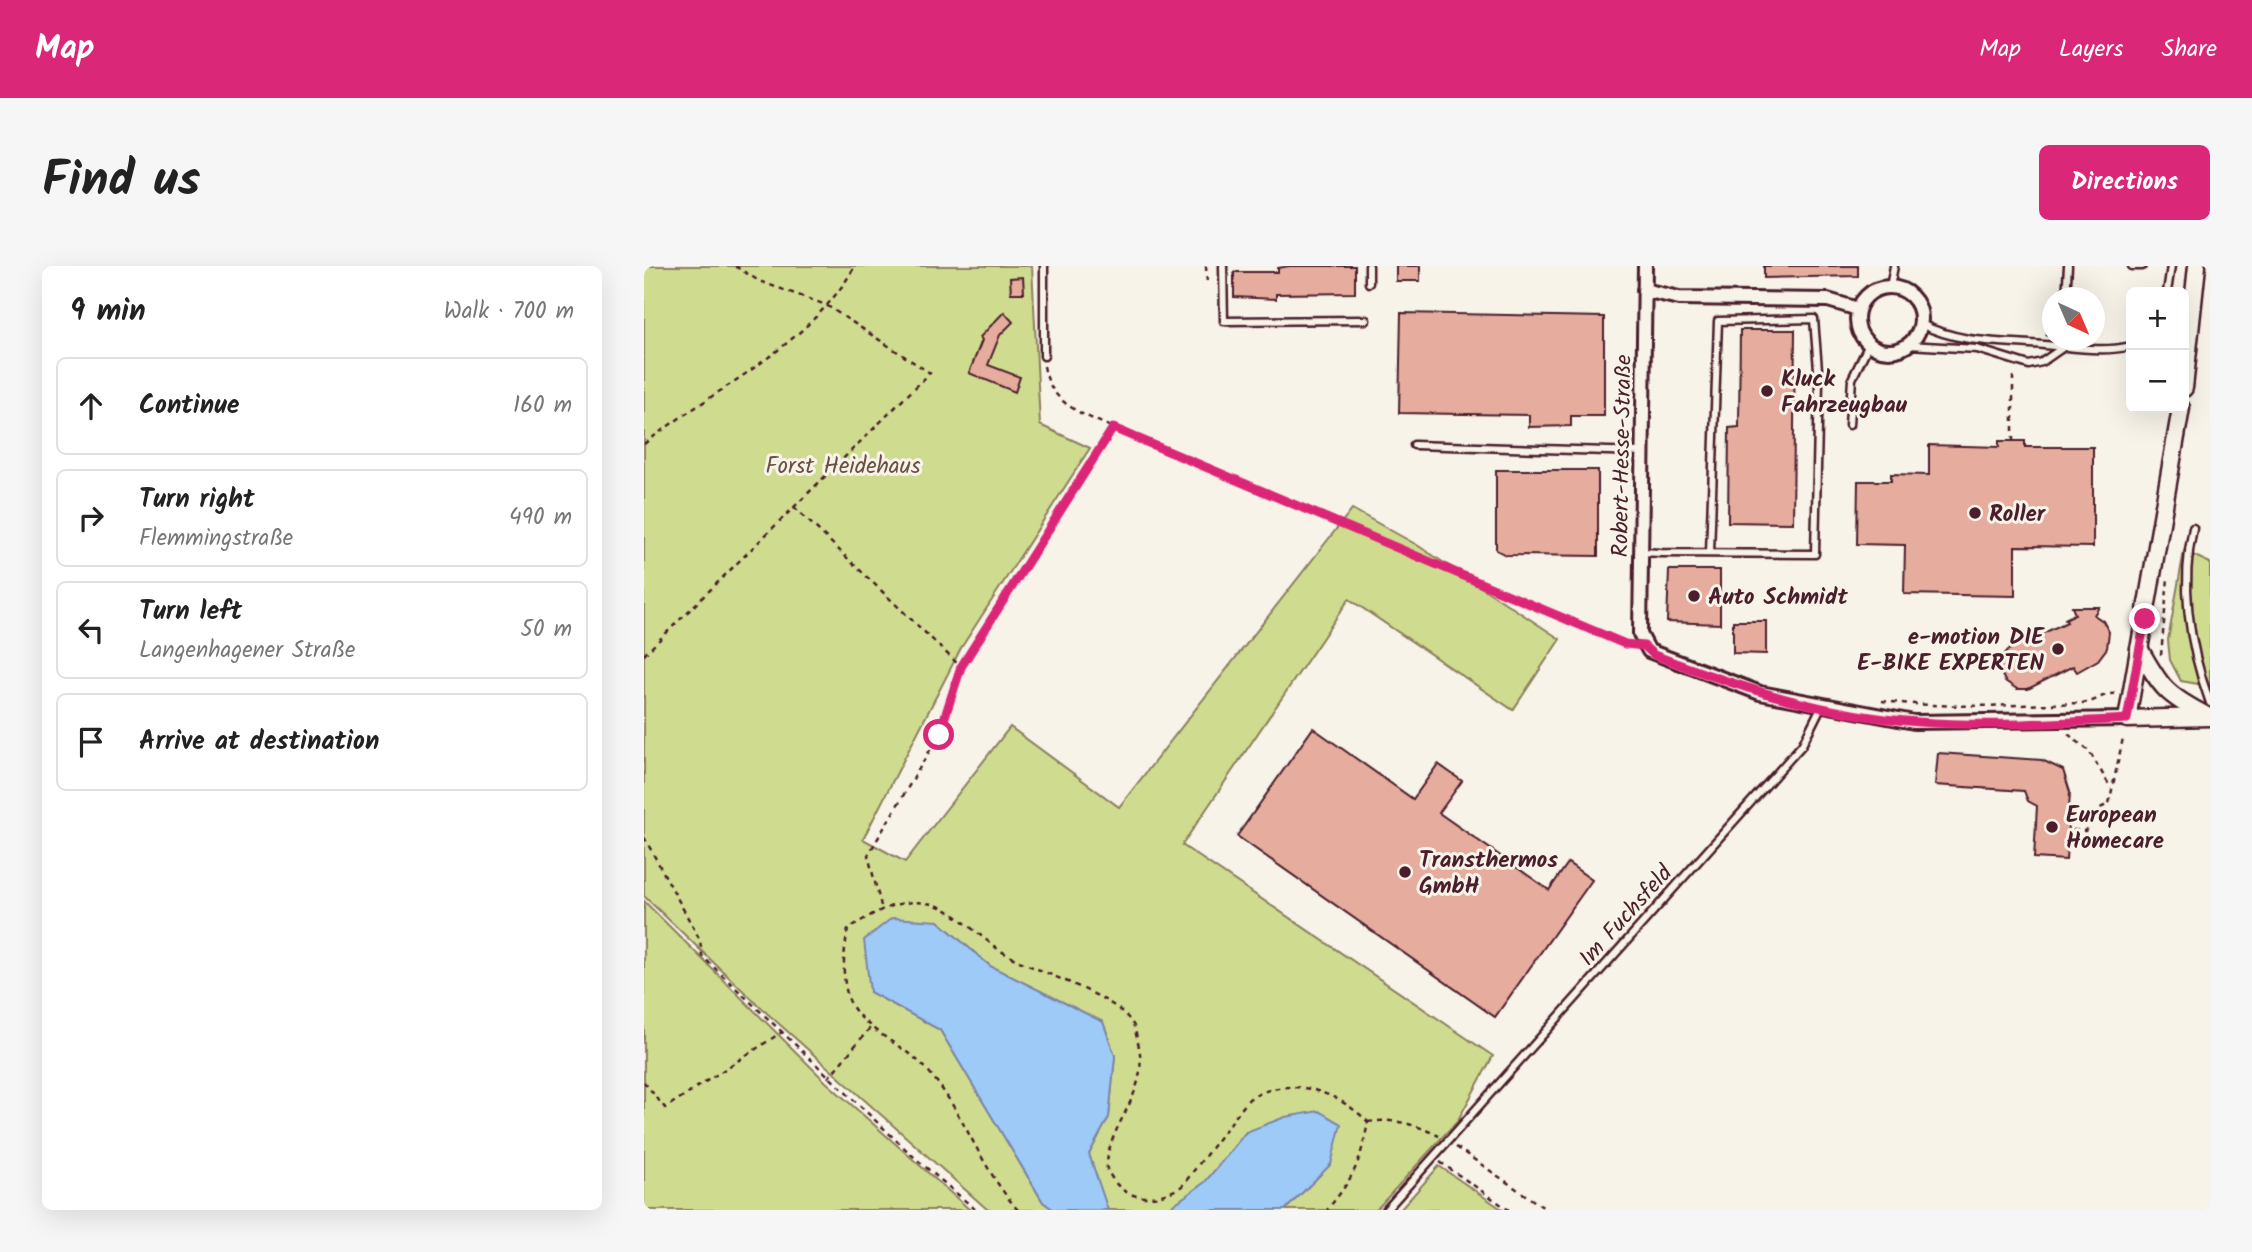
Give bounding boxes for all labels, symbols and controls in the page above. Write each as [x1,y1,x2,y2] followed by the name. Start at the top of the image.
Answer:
[35,23,95,76] text: Map
[1979,30,2021,69] text: Map
[2059,30,2123,69] text: Layers
[2161,30,2217,69] text: Share
[42,143,200,221] text: Find us
[2039,145,2210,220] button: Directions
[2042,287,2105,350] north arrow
[2126,287,2189,413] map controls
[2126,287,2189,350] button: +
[70,288,146,336] text: 9 min
[444,294,574,330] text: Walk · 700 m
[2126,350,2189,413] button: −
[1603,354,1643,558] street label: Robert-Hesse-Straße
[1781,362,1908,424] place label: Kluck Fahrzeugbau
[1759,383,1775,399] marker: Kluck Fahrzeugbau
[139,385,240,427] text: Continue
[72,387,110,425] icon: ahead
[513,388,572,424] text: 160 m
[765,449,921,485] park label: Forst Heidehaus
[139,479,255,521] text: Turn right
[1989,497,2047,533] place label: Roller
[72,499,110,537] icon: right
[509,500,572,536] text: 490 m
[1967,505,1983,521] marker: Roller
[139,521,293,557] text: Flemmingstraße
[1708,580,1848,616] place label: Auto Schmidt
[1686,588,1702,604] marker: Auto Schmidt
[139,591,242,633] text: Turn left
[2129,603,2160,634] route end
[72,611,110,649] icon: left
[521,612,572,648] text: 50 m
[1857,620,2045,682] place label: e-motion DIE E-BIKE EXPERTEN
[139,633,355,669] text: Langenhagener Straße
[2050,641,2066,657] marker: e-motion DIE E-BIKE EXPERTEN
[923,719,954,750] route start
[139,721,379,763] text: Arrive at destination
[72,723,110,761] icon: arrive
[2066,798,2164,860] place label: European Homecare
[2044,819,2060,835] marker: European Homecare
[1419,843,1558,905] place label: Transthermos GmbH
[1571,857,1682,975] street label: Im Fuchsfeld
[1397,864,1413,880] marker: Transthermos GmbH

